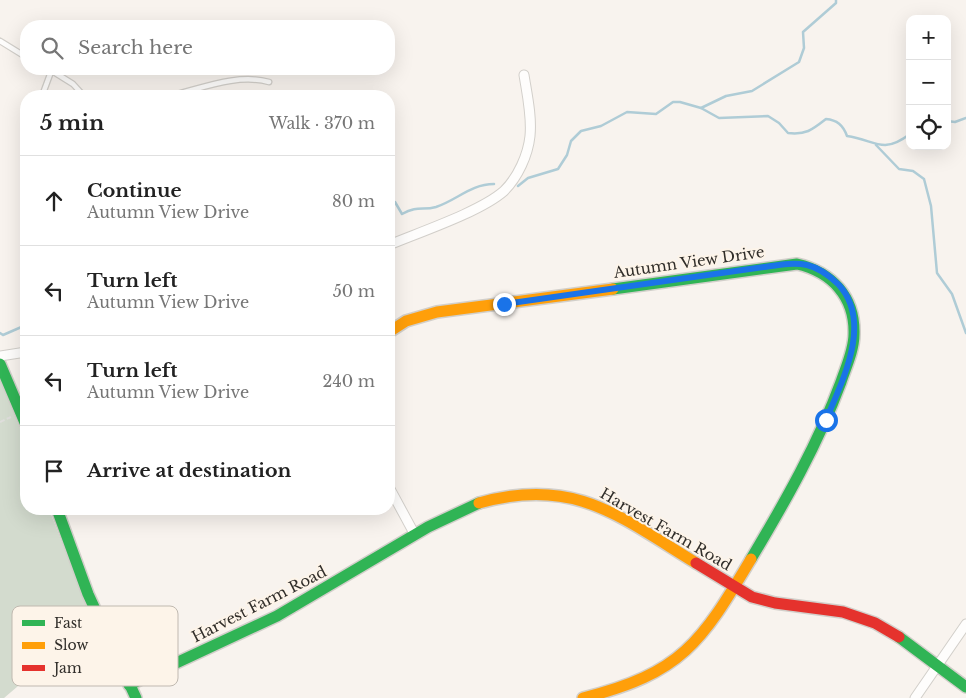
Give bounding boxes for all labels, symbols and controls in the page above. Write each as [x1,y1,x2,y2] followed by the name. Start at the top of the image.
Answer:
[906,15,951,150] map controls
[906,15,951,60] button: +
[20,20,395,75] search box
[38,34,66,62] icon: search
[78,36,193,59] text: Search here
[906,60,951,105] button: −
[906,105,951,150] button: locate
[40,110,104,136] text: 5 min
[269,113,375,133] text: Walk · 370 m
[87,179,182,202] text: Continue
[40,187,68,215] icon: ahead
[332,191,375,211] text: 80 m
[87,202,249,222] text: Autumn View Drive
[611,242,766,282] street label: Autumn View Drive
[87,269,178,292] text: Turn left
[40,277,68,305] icon: left
[333,281,375,301] text: 50 m
[87,292,249,312] text: Autumn View Drive
[493,293,516,316] route end
[87,359,178,382] text: Turn left
[40,367,68,395] icon: left
[323,371,375,391] text: 240 m
[87,382,249,402] text: Autumn View Drive
[815,409,838,432] route start
[40,457,68,485] icon: arrive
[87,459,291,482] text: Arrive at destination
[597,484,735,574] street label: Harvest Farm Road
[188,562,330,646] street label: Harvest Farm Road
[12,606,178,686] legend
[54,614,83,632] text: Fast
[54,636,88,654] text: Slow
[52,659,82,677] text: Jam

